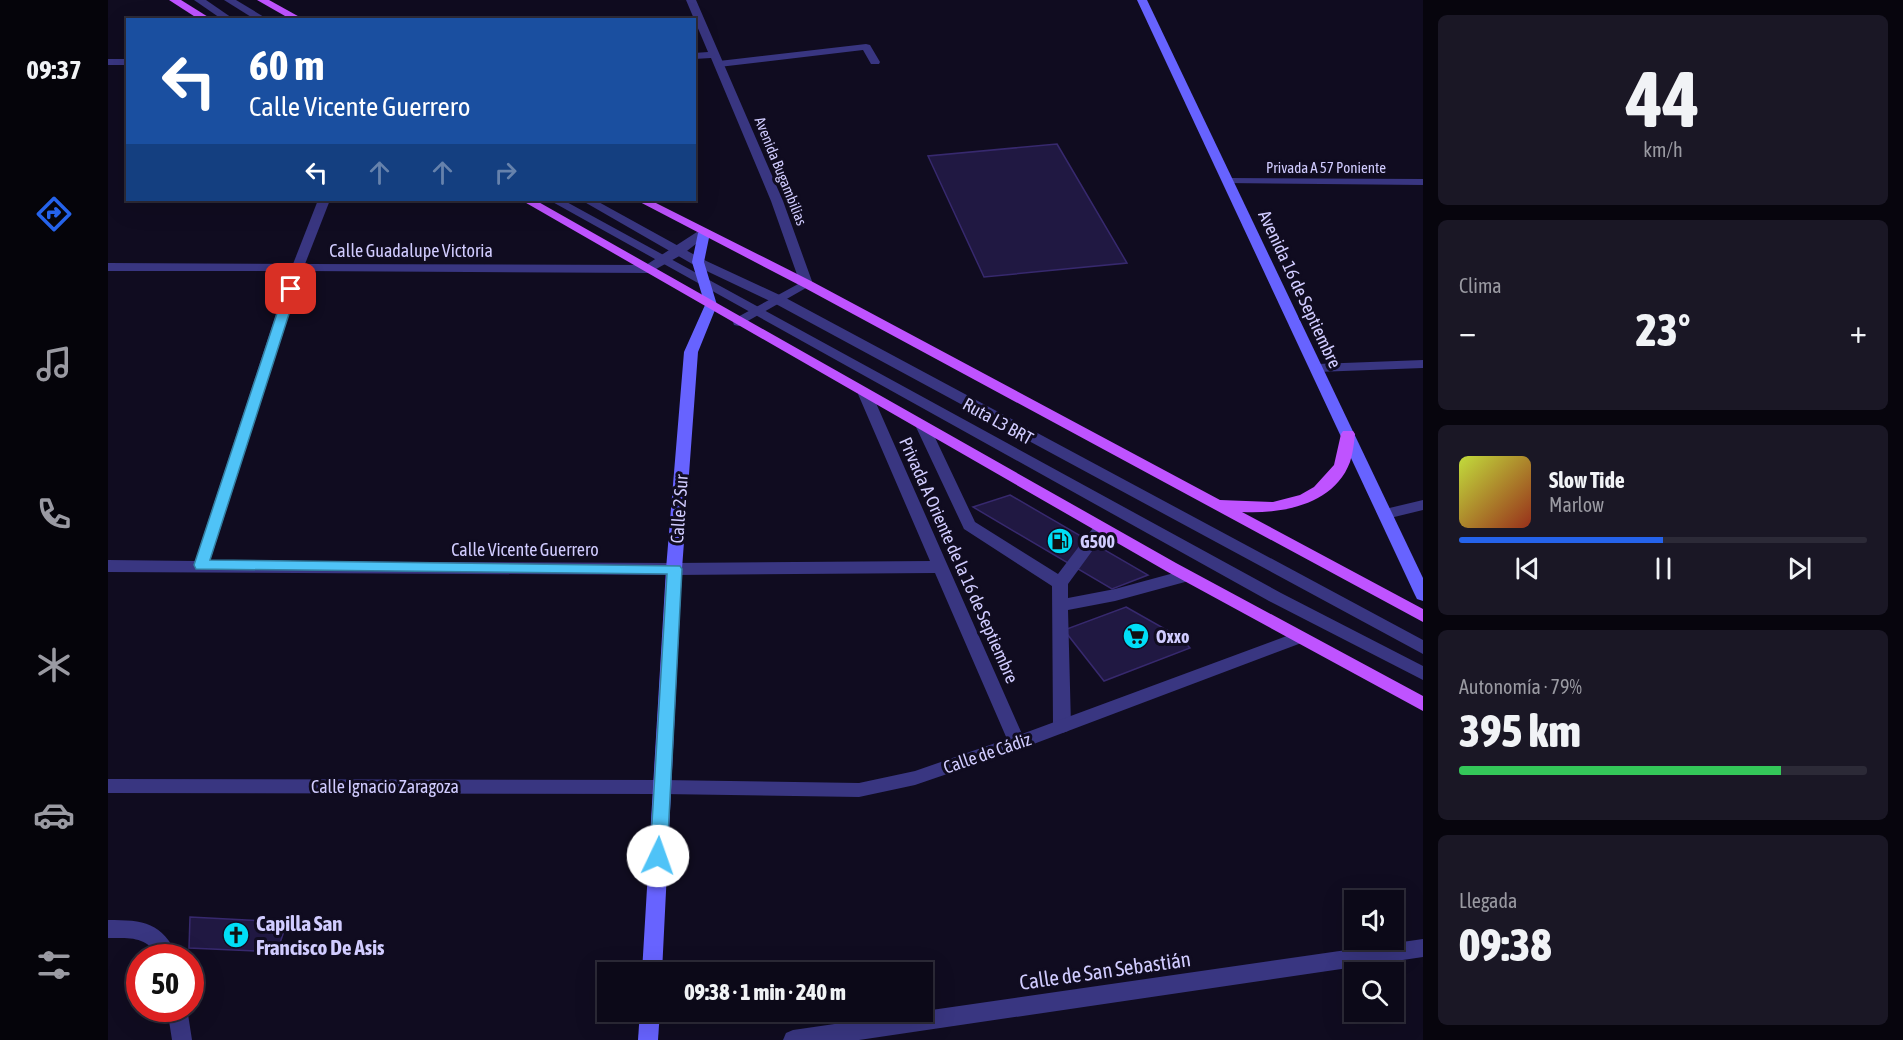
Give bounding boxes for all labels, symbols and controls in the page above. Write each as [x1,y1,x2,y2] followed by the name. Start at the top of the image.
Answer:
[249,41,324,89] text: 60 m
[150,42,228,120] icon: left
[26,54,82,85] text: 09:37
[1626,54,1700,144] text: 44
[249,91,470,122] text: Calle Vicente Guerrero
[751,114,811,228] street label: Avenida Bugambilias
[1643,138,1683,161] text: km/h
[300,156,333,189] icon: left
[363,156,396,189] icon: ahead
[426,156,459,189] icon: ahead
[489,156,522,189] icon: right
[1266,159,1386,176] street label: Privada A 57 Poniente
[33,193,75,235] icon: directions
[1254,207,1346,371] street label: Avenida 16 de Septiembre
[329,240,493,261] street label: Calle Guadalupe Victoria
[265,263,316,314] pin
[274,272,307,305] icon: arrive
[1459,274,1502,297] text: Clima
[1636,304,1690,356] text: 23°
[1459,312,1476,350] text: −
[1850,312,1867,350] text: +
[33,343,75,385] icon: music
[959,393,1037,449] street label: Ruta L3 BRT
[895,434,1023,686] street label: Privada A Oriente de la 16 de Septiembre
[1549,467,1625,493] text: Slow Tide
[666,473,692,544] street label: Calle 2 Sur
[33,493,75,535] icon: phone
[1549,493,1604,516] text: Marlow
[1045,526,1075,556] fuel station icon: G500
[1080,531,1115,552] place label: G500
[451,539,599,560] street label: Calle Vicente Guerrero
[1511,552,1544,585] icon: previous
[1647,552,1680,585] icon: pause
[1783,552,1816,585] icon: next
[1121,621,1151,651] supermarket icon: Oxxo
[1156,626,1189,647] place label: Oxxo
[33,644,75,686] icon: climate
[1459,675,1582,698] text: Autonomía · 79%
[1459,705,1581,757] text: 395 km
[940,728,1034,778] street label: Calle de Cádiz
[311,776,459,797] street label: Calle Ignacio Zaragoza
[33,794,75,836] icon: car
[626,824,690,888] position arrow
[1459,889,1517,912] text: Llegada
[1344,890,1404,1022] map controls
[1344,890,1404,950] button: sound
[256,911,385,959] place label: Capilla San Francisco De Asis
[1459,919,1552,971] text: 09:38
[221,920,251,950] church icon: Capilla San Francisco De Asis
[33,944,75,986] icon: filters
[126,944,204,1022] speed limit sign: 50
[1018,946,1192,994] street label: Calle de San Sebastián
[1344,962,1404,1022] button: search
[684,979,846,1005] text: 09:38 · 1 min · 240 m

